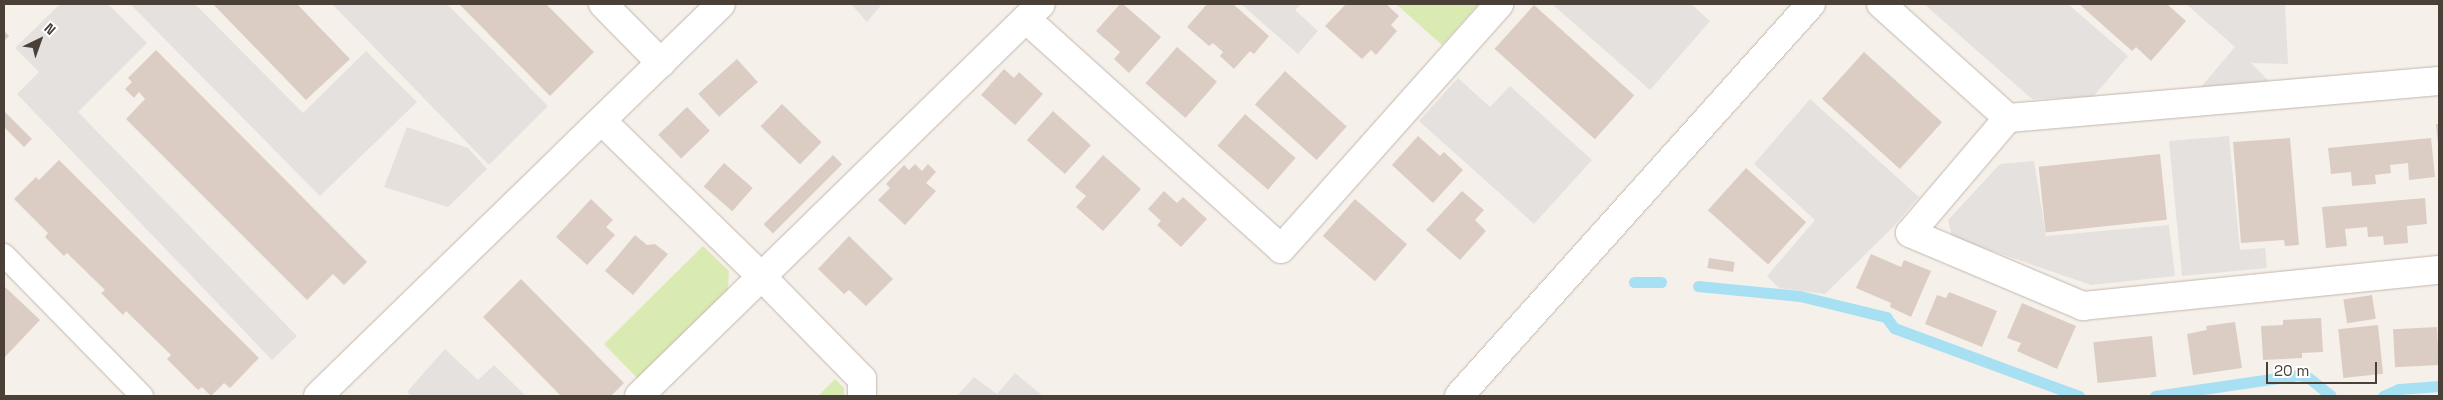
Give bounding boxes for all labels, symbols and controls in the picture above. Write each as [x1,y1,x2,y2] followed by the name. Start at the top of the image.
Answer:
[15,15,65,65] north arrow
[41,19,60,39] text: N
[2268,352,2379,384] scale bar
[2274,361,2309,380] text: 20 m

